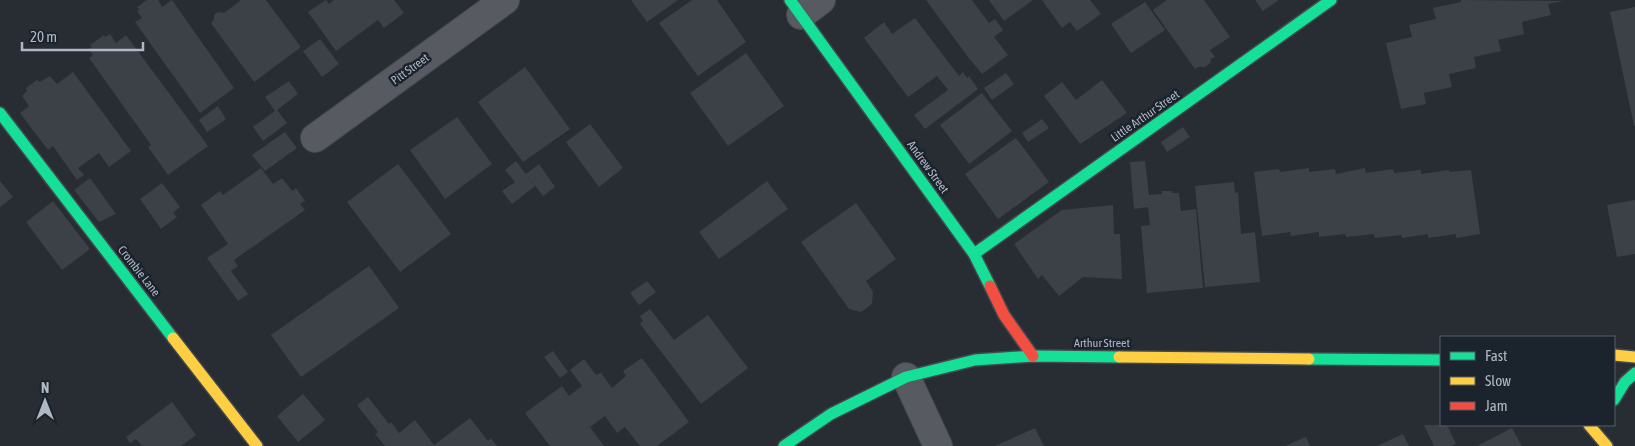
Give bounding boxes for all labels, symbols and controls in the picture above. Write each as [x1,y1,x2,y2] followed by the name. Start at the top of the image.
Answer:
[22,20,144,52] scale bar
[30,28,57,45] text: 20 m
[388,50,432,87] street label: Pitt Street
[1108,87,1182,145] street label: Little Arthur Street
[904,138,952,196] street label: Andrew Street
[115,243,163,299] street label: Crombie Lane
[1074,336,1130,350] street label: Arthur Street
[1440,336,1615,426] legend
[1485,347,1507,364] text: Fast
[1485,372,1511,389] text: Slow
[20,376,70,426] north arrow
[41,380,49,396] text: N
[1485,397,1508,414] text: Jam

